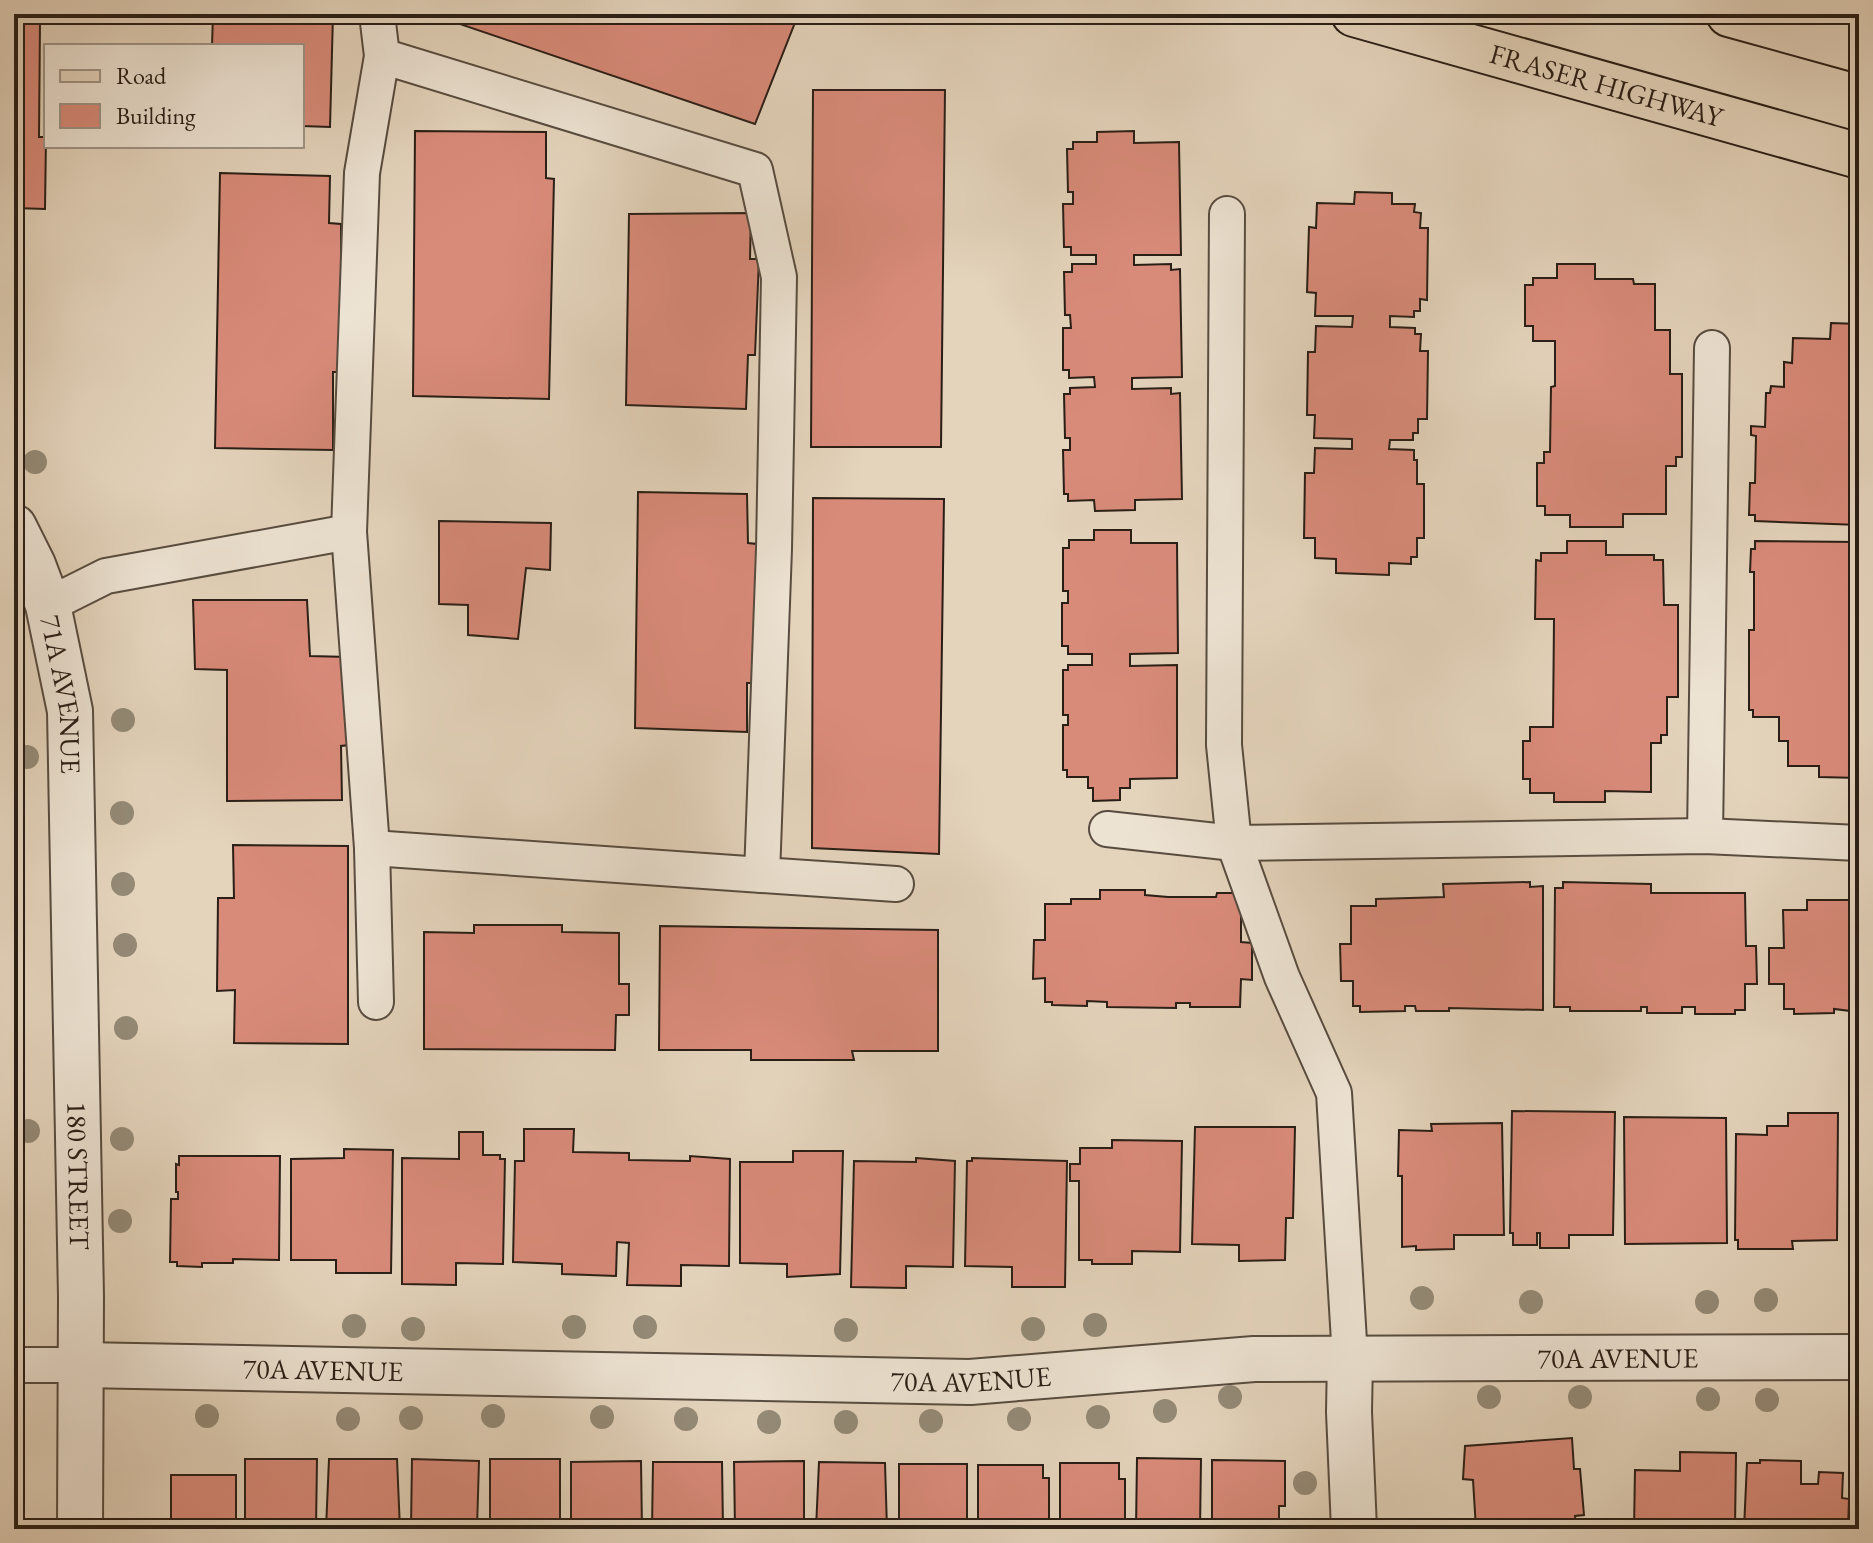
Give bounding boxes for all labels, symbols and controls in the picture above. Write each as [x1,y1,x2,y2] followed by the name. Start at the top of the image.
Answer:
[1486,35,1728,135] street label: FRASER HIGHWAY
[44,44,304,148] legend
[116,60,167,91] text: Road
[116,100,196,131] text: Building
[33,612,89,774] street label: 71A AVENUE
[59,1101,98,1250] street label: 180 STREET
[1538,1340,1698,1376] street label: 70A AVENUE
[242,1350,404,1389] street label: 70A AVENUE
[890,1357,1053,1400] street label: 70A AVENUE

